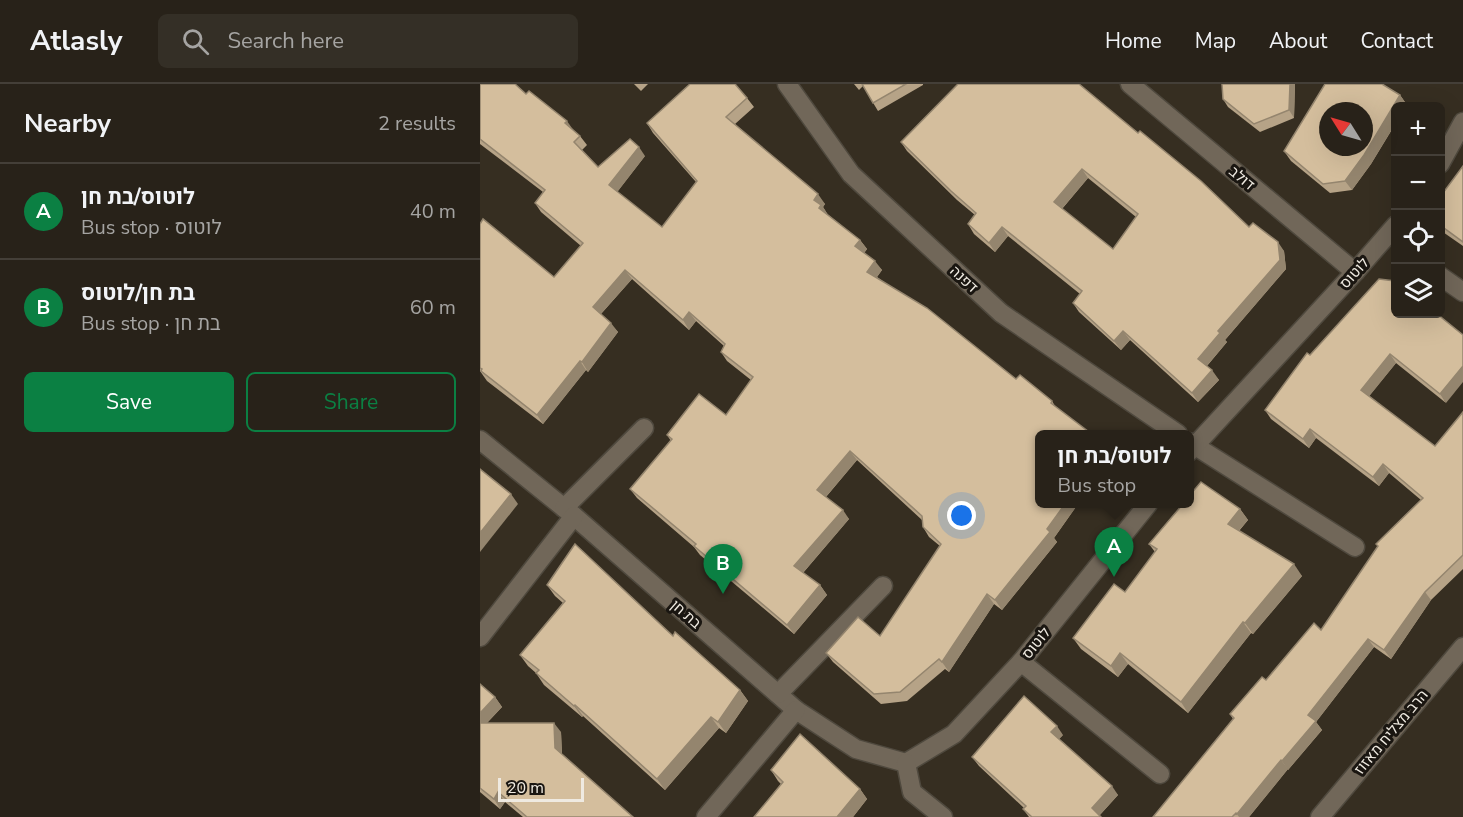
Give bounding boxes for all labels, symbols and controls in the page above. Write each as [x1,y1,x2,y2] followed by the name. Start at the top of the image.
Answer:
[158,14,578,68] search box
[30,22,122,60] text: Atlasly
[179,25,212,58] icon: search
[227,26,344,56] text: Search here
[1105,27,1162,55] text: Home
[1195,27,1236,55] text: Map
[1269,27,1327,55] text: About
[1360,27,1433,55] text: Contact
[1319,102,1373,156] north arrow
[1391,102,1445,318] map controls
[1391,102,1445,156] button: +
[24,106,111,141] text: Nearby
[378,110,456,137] text: 2 results
[1391,156,1445,210] button: −
[1225,161,1259,195] street label: דולב
[81,182,195,212] text: לוטוס/בת חן
[36,198,51,225] text: A
[410,198,456,225] text: 40 m
[1391,210,1445,264] button: locate
[81,214,222,241] text: Bus stop · לוטוס
[1335,253,1373,293] street label: לוטוס
[946,261,982,297] street label: דפנה
[1391,264,1445,318] button: layers
[81,278,195,308] text: בת חן/לוטוס
[37,294,50,321] text: B
[410,294,456,321] text: 60 m
[81,310,221,337] text: Bus stop · בת חן
[24,372,234,432] button: Save
[246,372,456,432] button: Share
[1035,430,1194,508] popup
[1058,441,1171,471] text: לוטוס/בת חן
[1058,472,1136,499] text: Bus stop
[947,501,976,530] your location
[1094,528,1134,577] pin: A
[704,544,742,594] pin: B
[666,595,706,633] street label: בת חן
[1017,623,1055,663] street label: לוטוס
[1350,685,1432,779] street label: הרב מצליח מאזוז
[498,775,584,802] scale bar
[507,777,544,799] text: 20 m

